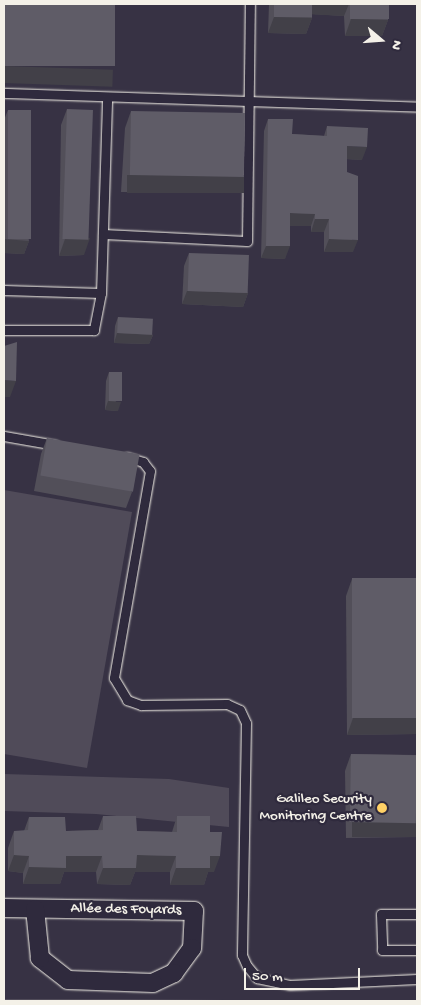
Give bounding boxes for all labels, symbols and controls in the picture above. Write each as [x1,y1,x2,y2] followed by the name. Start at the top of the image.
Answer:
[356,15,406,65] north arrow
[386,38,405,52] text: N
[260,790,372,825] place label: Galileo Security Monitoring Centre
[376,802,388,814] marker: Galileo Security Monitoring Centre
[70,900,182,920] street label: Allée des Foyards
[246,958,362,990] scale bar
[252,968,283,986] text: 50 m

